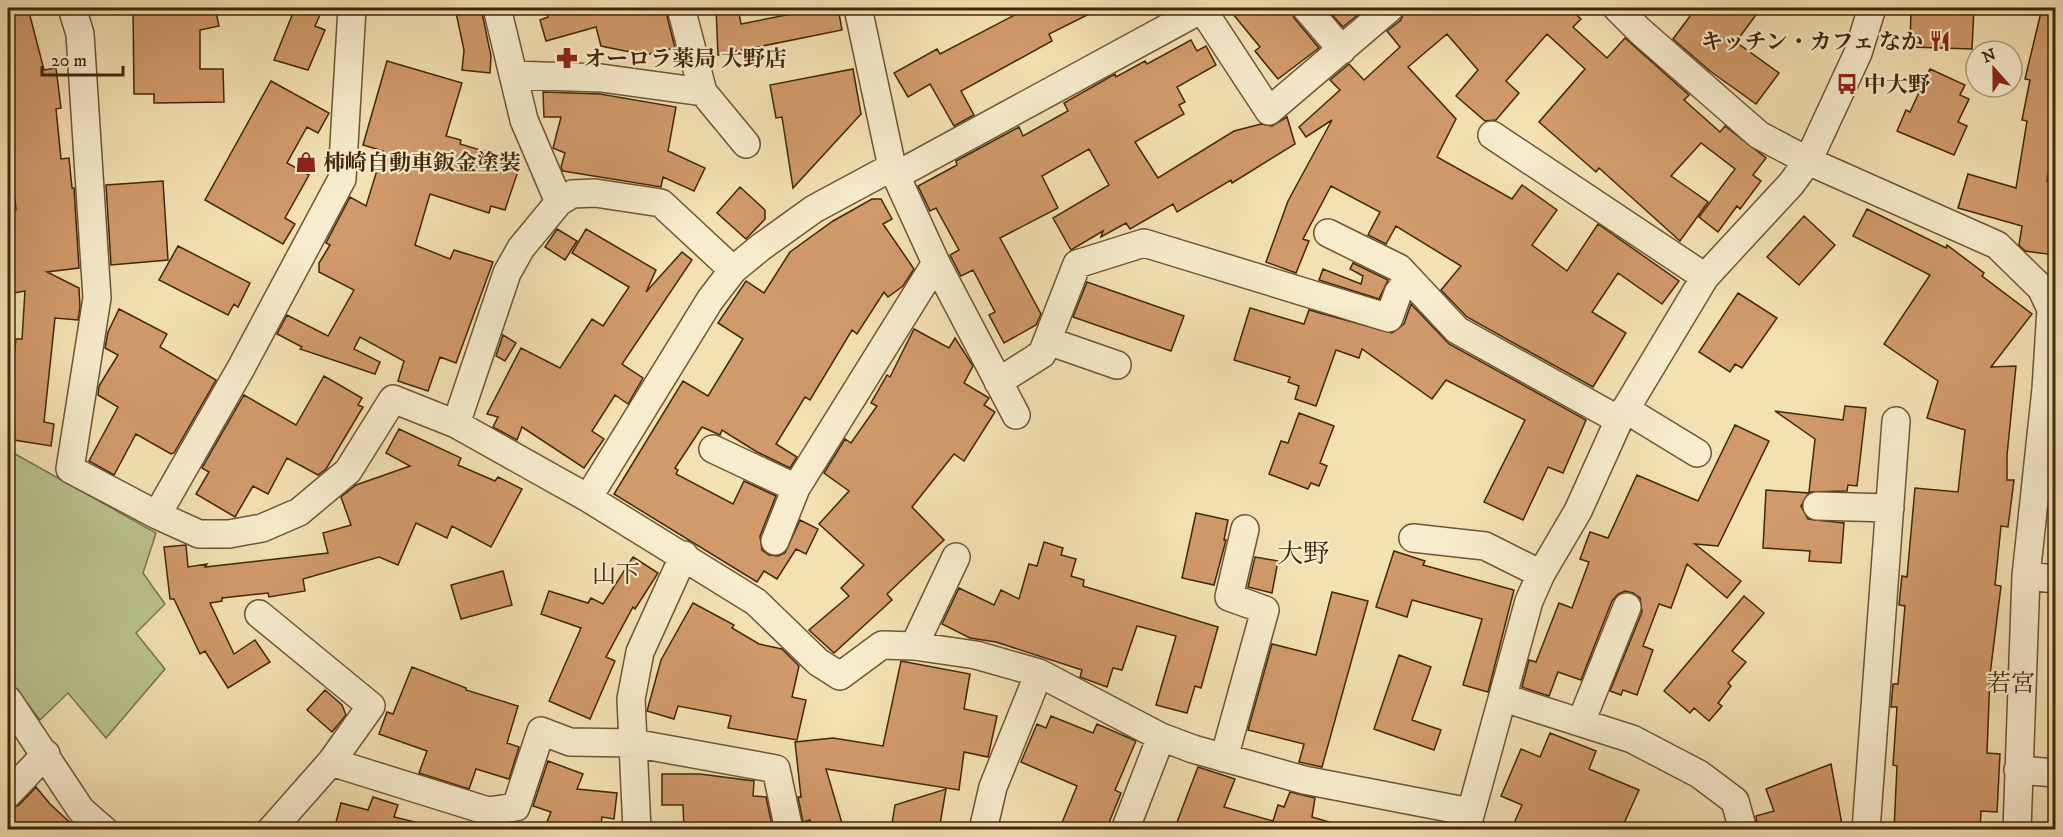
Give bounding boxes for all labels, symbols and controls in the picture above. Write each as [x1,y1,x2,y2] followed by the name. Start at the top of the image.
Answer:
[1701,29,1923,56] place label: キッチン・カフェ なか
[1928,29,1952,53] restaurant icon: キッチン・カフェ なか
[42,39,123,77] scale bar
[1964,39,2024,99] north arrow
[1979,44,1999,68] text: N
[555,46,579,70] pharmacy icon: オーロラ薬局 大野店
[584,46,787,73] place label: オーロラ薬局 大野店
[51,50,87,72] text: 20 m
[1835,72,1859,96] bus stop icon: 中大野
[1864,72,1931,99] place label: 中大野
[294,150,318,174] shop icon: 柿崎自動車鈑金塗装
[323,150,521,177] place label: 柿崎自動車鈑金塗装
[1277,538,1329,571] district label: 大野
[592,560,640,590] district label: 山下
[1987,669,2035,699] district label: 若宮

